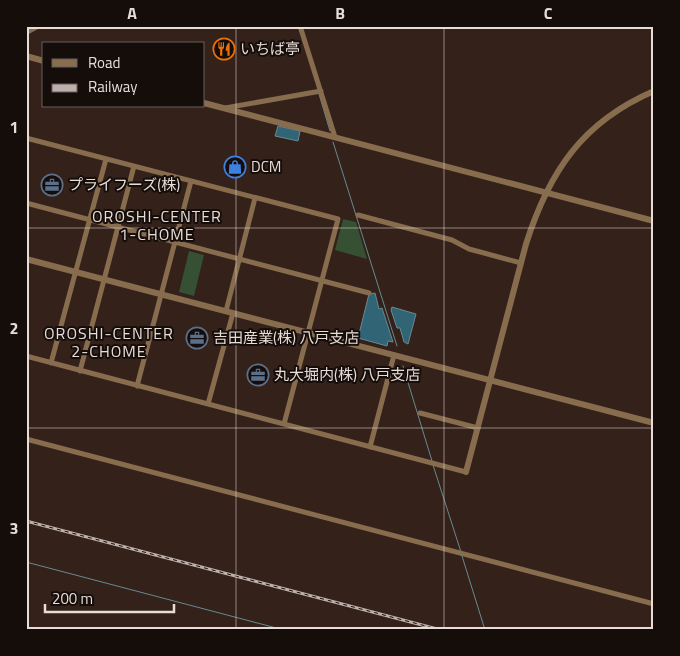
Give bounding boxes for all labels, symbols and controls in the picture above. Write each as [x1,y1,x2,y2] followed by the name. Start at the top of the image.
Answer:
[127,1,137,25] text: A
[335,1,345,25] text: B
[544,1,553,25] text: C
[212,37,236,61] restaurant icon: いちば亭
[240,37,300,60] place label: いちば亭
[42,42,205,108] legend
[88,51,120,74] text: Road
[88,75,138,98] text: Railway
[10,115,18,139] text: 1
[223,155,247,179] shop icon: DCM
[251,155,281,178] place label: DCM
[40,173,64,197] office icon: プライフーズ(株)
[68,173,180,196] place label: プライフーズ(株)
[92,204,222,246] district label: OROSHI-CENTER 1-CHOME
[10,316,18,340] text: 2
[44,321,174,363] district label: OROSHI-CENTER 2-CHOME
[185,326,209,350] office icon: 吉田産業(株) 八戸支店
[213,326,359,349] place label: 吉田産業(株) 八戸支店
[246,363,270,387] office icon: 丸大堀内(株) 八戸支店
[274,363,420,386] place label: 丸大堀内(株) 八戸支店
[10,516,18,540] text: 3
[45,581,174,613] scale bar
[52,587,93,610] text: 200 m

